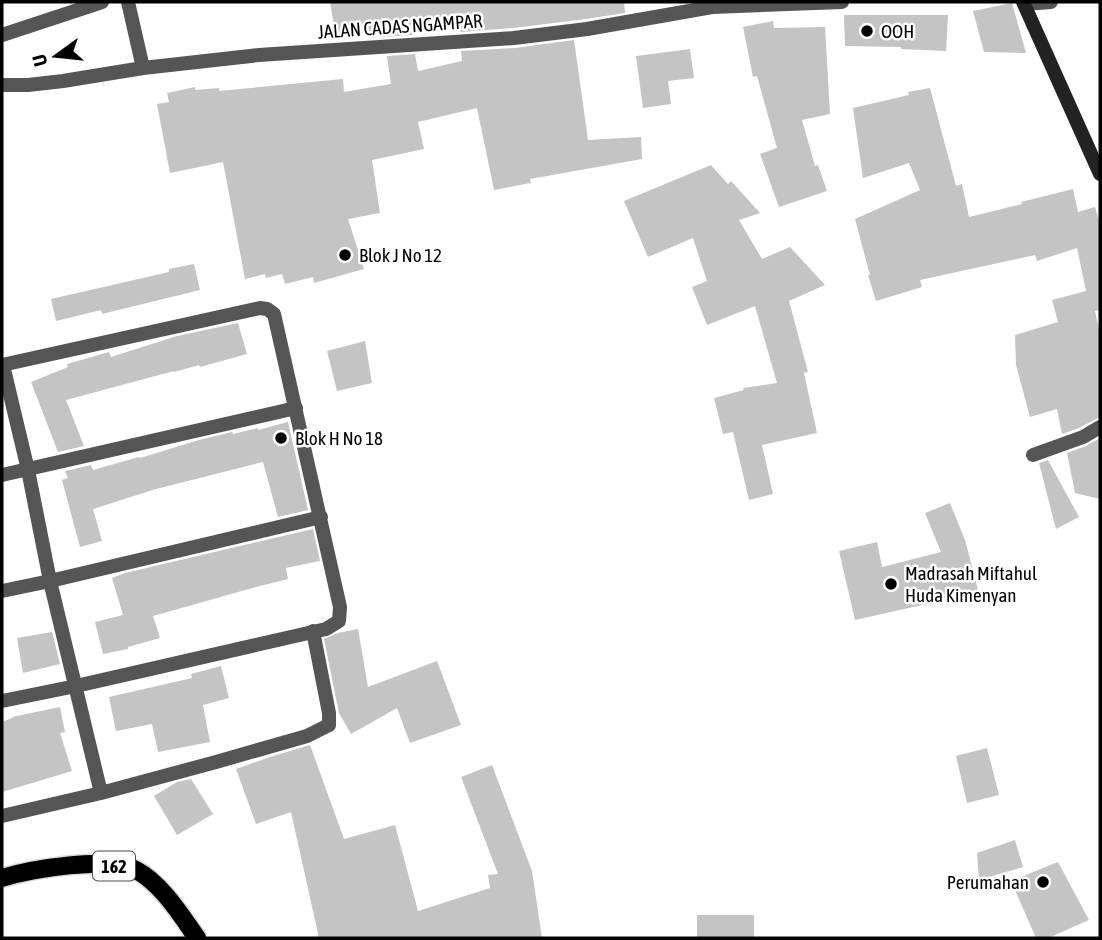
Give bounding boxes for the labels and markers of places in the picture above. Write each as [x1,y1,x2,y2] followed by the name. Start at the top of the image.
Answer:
[881,20,914,42] place label: OOH
[859,23,875,39] marker: OOH
[359,244,442,266] place label: Blok J No 12
[337,247,353,263] marker: Blok J No 12
[295,427,383,449] place label: Blok H No 18
[273,430,289,446] marker: Blok H No 18
[905,562,1037,606] place label: Madrasah Miftahul Huda Kimenyan
[883,576,899,592] marker: Madrasah Miftahul Huda Kimenyan
[947,871,1029,893] place label: Perumahan
[1035,874,1051,890] marker: Perumahan

